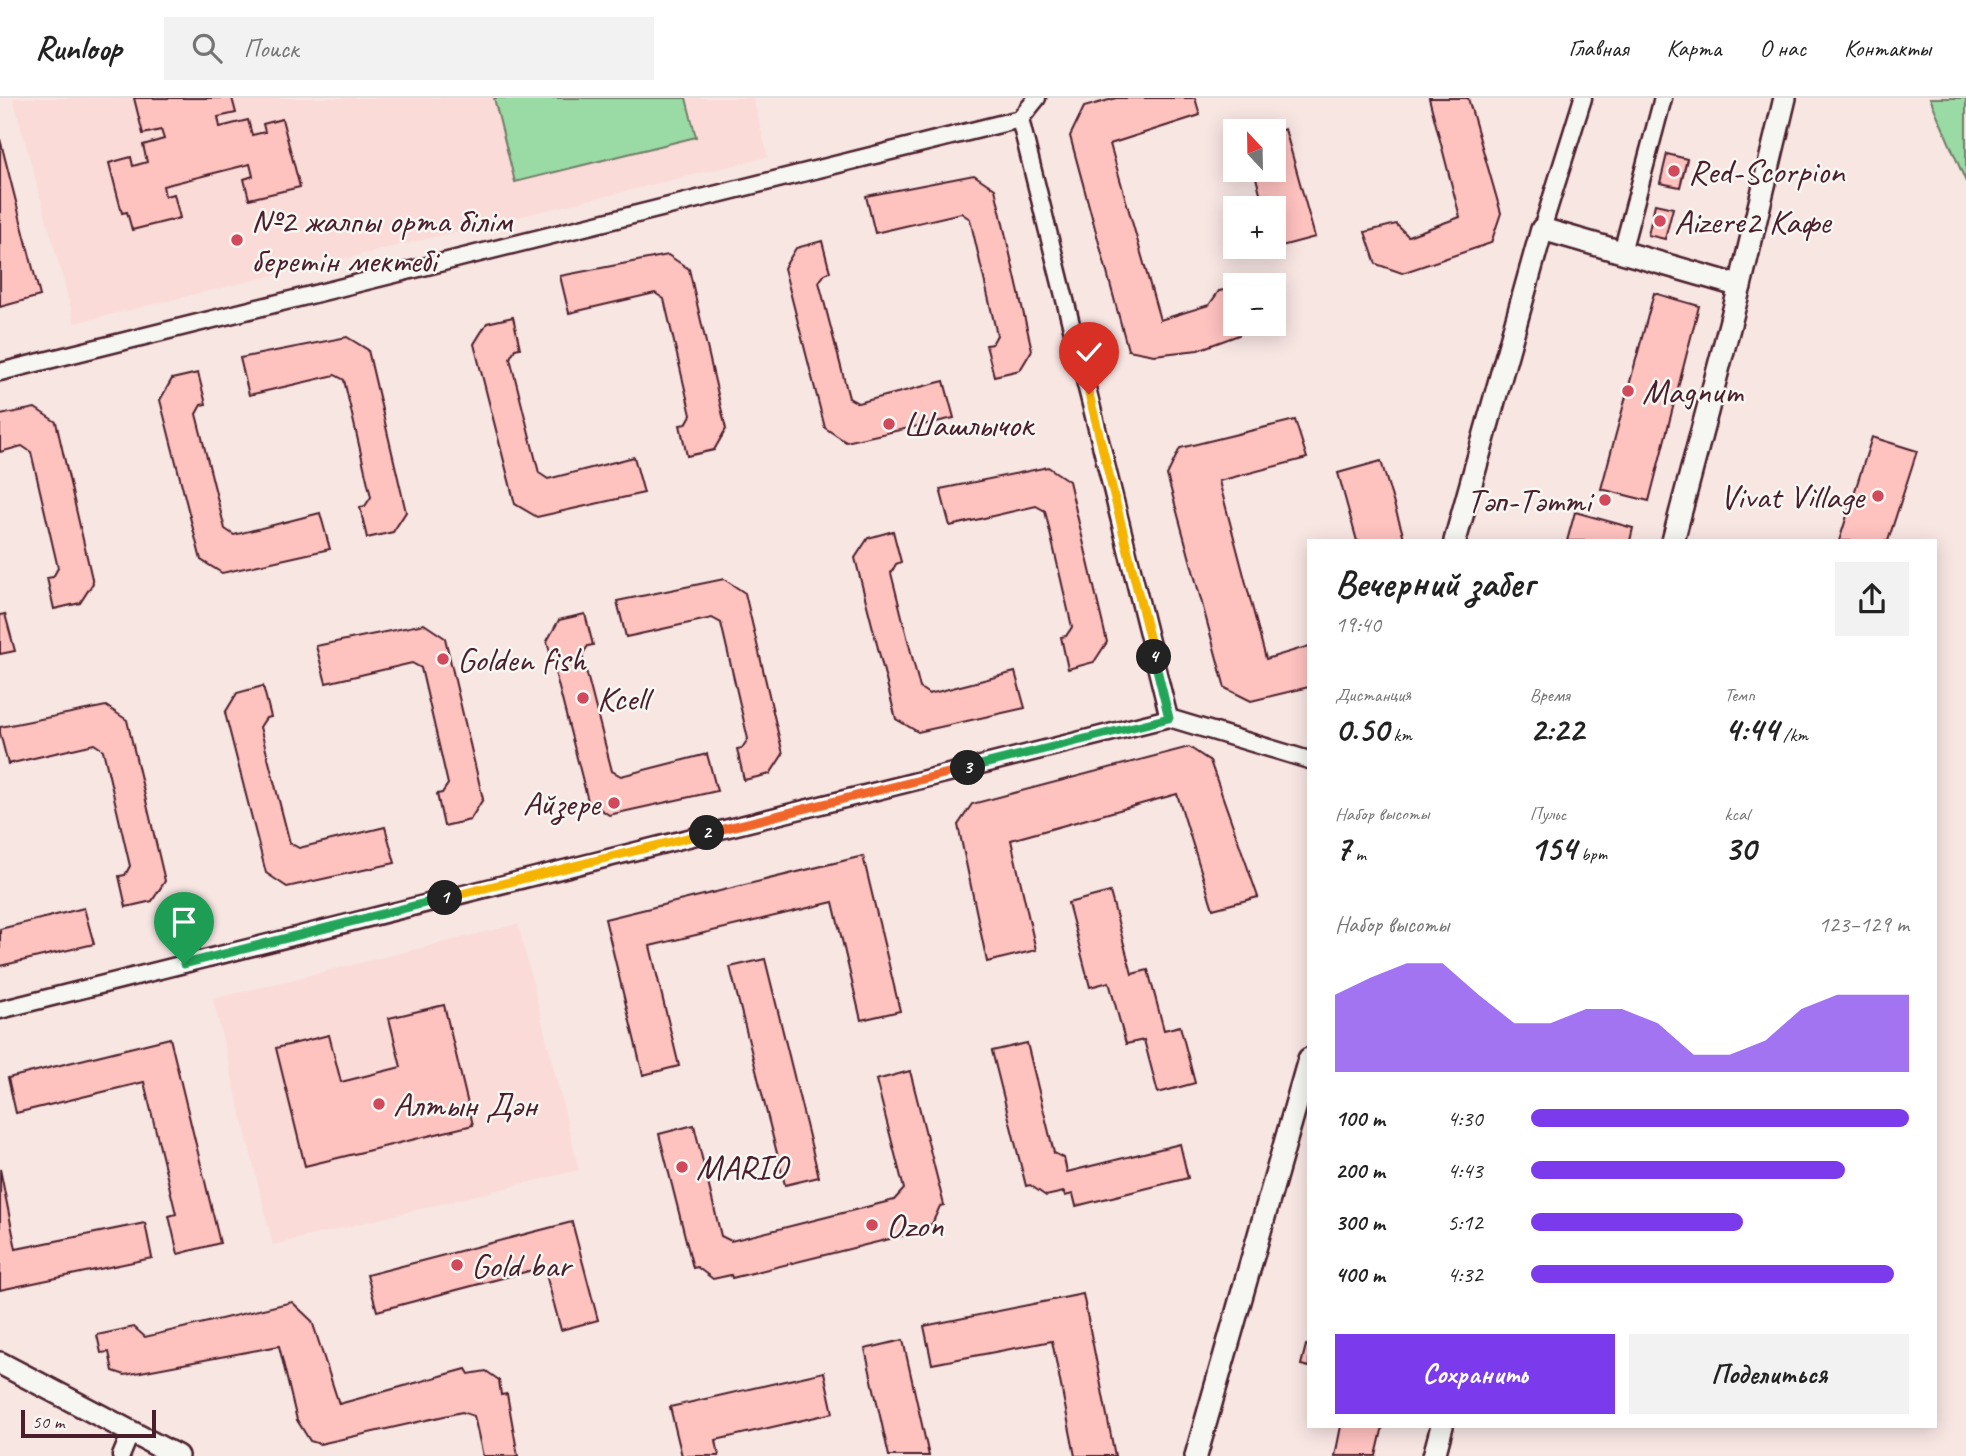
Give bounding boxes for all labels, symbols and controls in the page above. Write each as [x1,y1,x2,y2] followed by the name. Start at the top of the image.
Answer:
[164,17,654,80] search box
[35,27,122,69] text: Runloop
[188,29,226,67] icon: search
[244,32,298,65] text: Поиск
[1568,33,1629,63] text: Главная
[1667,33,1721,63] text: Карта
[1759,33,1806,63] text: О нас
[1844,33,1931,63] text: Контакты
[1223,119,1286,182] north arrow
[1223,119,1286,336] map controls
[1688,149,1846,194] place label: Red-Scorpion
[1666,163,1682,179] marker: Red-Scorpion
[1223,196,1286,259] button: +
[251,198,514,283] place label: №2 жалпы орта білім беретін мектебі
[1674,199,1833,244] place label: Aizere2 Кафе
[1652,213,1668,229] marker: Aizere2 Кафе
[229,232,245,248] marker: №2 жалпы орта білім беретін мектебі
[1223,273,1286,336] button: −
[1059,322,1119,394] pin
[1070,333,1108,371] icon: check
[1642,369,1745,414] place label: Magnum
[1620,383,1636,399] marker: Magnum
[903,402,1036,447] place label: Шашлычок
[881,416,897,432] marker: Шашлычок
[1720,474,1867,519] place label: Vivat Village
[1466,478,1595,523] place label: Тәп-Тәтті
[1870,488,1886,504] marker: Vivat Village
[1597,492,1613,508] marker: Тәп-Тәтті
[1335,560,1534,607] text: Вечерний забег
[1835,562,1909,636] button: share
[1335,610,1381,639] text: 19:40
[457,637,588,682] place label: Golden fish
[1136,640,1172,674] pin: 4
[1149,644,1158,668] text: 4
[435,651,451,667] marker: Golden fish
[597,676,655,721] place label: Kcell
[1335,683,1411,707] text: Дистанция
[1530,683,1570,707] text: Время
[1724,683,1755,707] text: Темп
[575,690,591,706] marker: Kcell
[1335,707,1389,752] text: 0.50
[1530,707,1584,752] text: 2:22
[1724,707,1779,752] text: 4:44
[1389,723,1412,747] text: km
[1779,723,1808,747] text: /km
[950,750,986,786] pin: 3
[963,755,972,779] text: 3
[523,781,603,826] place label: Айзере
[606,795,622,811] marker: Айзере
[1335,802,1429,826] text: Набор высоты
[1530,802,1566,826] text: Пульс
[1724,802,1749,826] text: kcal
[690,816,724,850] pin: 2
[702,820,711,844] text: 2
[1335,826,1351,871] text: 7
[1530,826,1576,871] text: 154
[1724,826,1756,871] text: 30
[1351,842,1366,866] text: m
[1576,842,1607,866] text: bpm
[428,880,462,916] pin: 1
[440,885,449,909] text: 1
[154,892,214,964] pin
[165,903,203,941] icon: arrive
[1335,910,1449,939] text: Набор высоты
[1818,910,1909,939] text: 123–129 m
[393,1082,539,1127] place label: Алтын Дән
[371,1096,387,1112] marker: Алтын Дән
[1335,1104,1385,1133] text: 100 m
[1447,1104,1483,1133] text: 4:30
[696,1145,791,1190] place label: MARIO
[1335,1156,1385,1185] text: 200 m
[1447,1156,1483,1185] text: 4:43
[674,1159,690,1175] marker: MARIO
[886,1203,944,1248] place label: Ozon
[1335,1208,1385,1237] text: 300 m
[1447,1208,1483,1237] text: 5:12
[864,1217,880,1233] marker: Ozon
[471,1243,574,1288] place label: Gold bar
[449,1257,465,1273] marker: Gold bar
[1335,1260,1385,1289] text: 400 m
[1447,1260,1483,1289] text: 4:32
[1335,1334,1615,1414] button: Сохранить
[1629,1334,1909,1414] button: Поделиться
[21,1407,156,1439] scale bar
[32,1410,64,1434] text: 50 m

